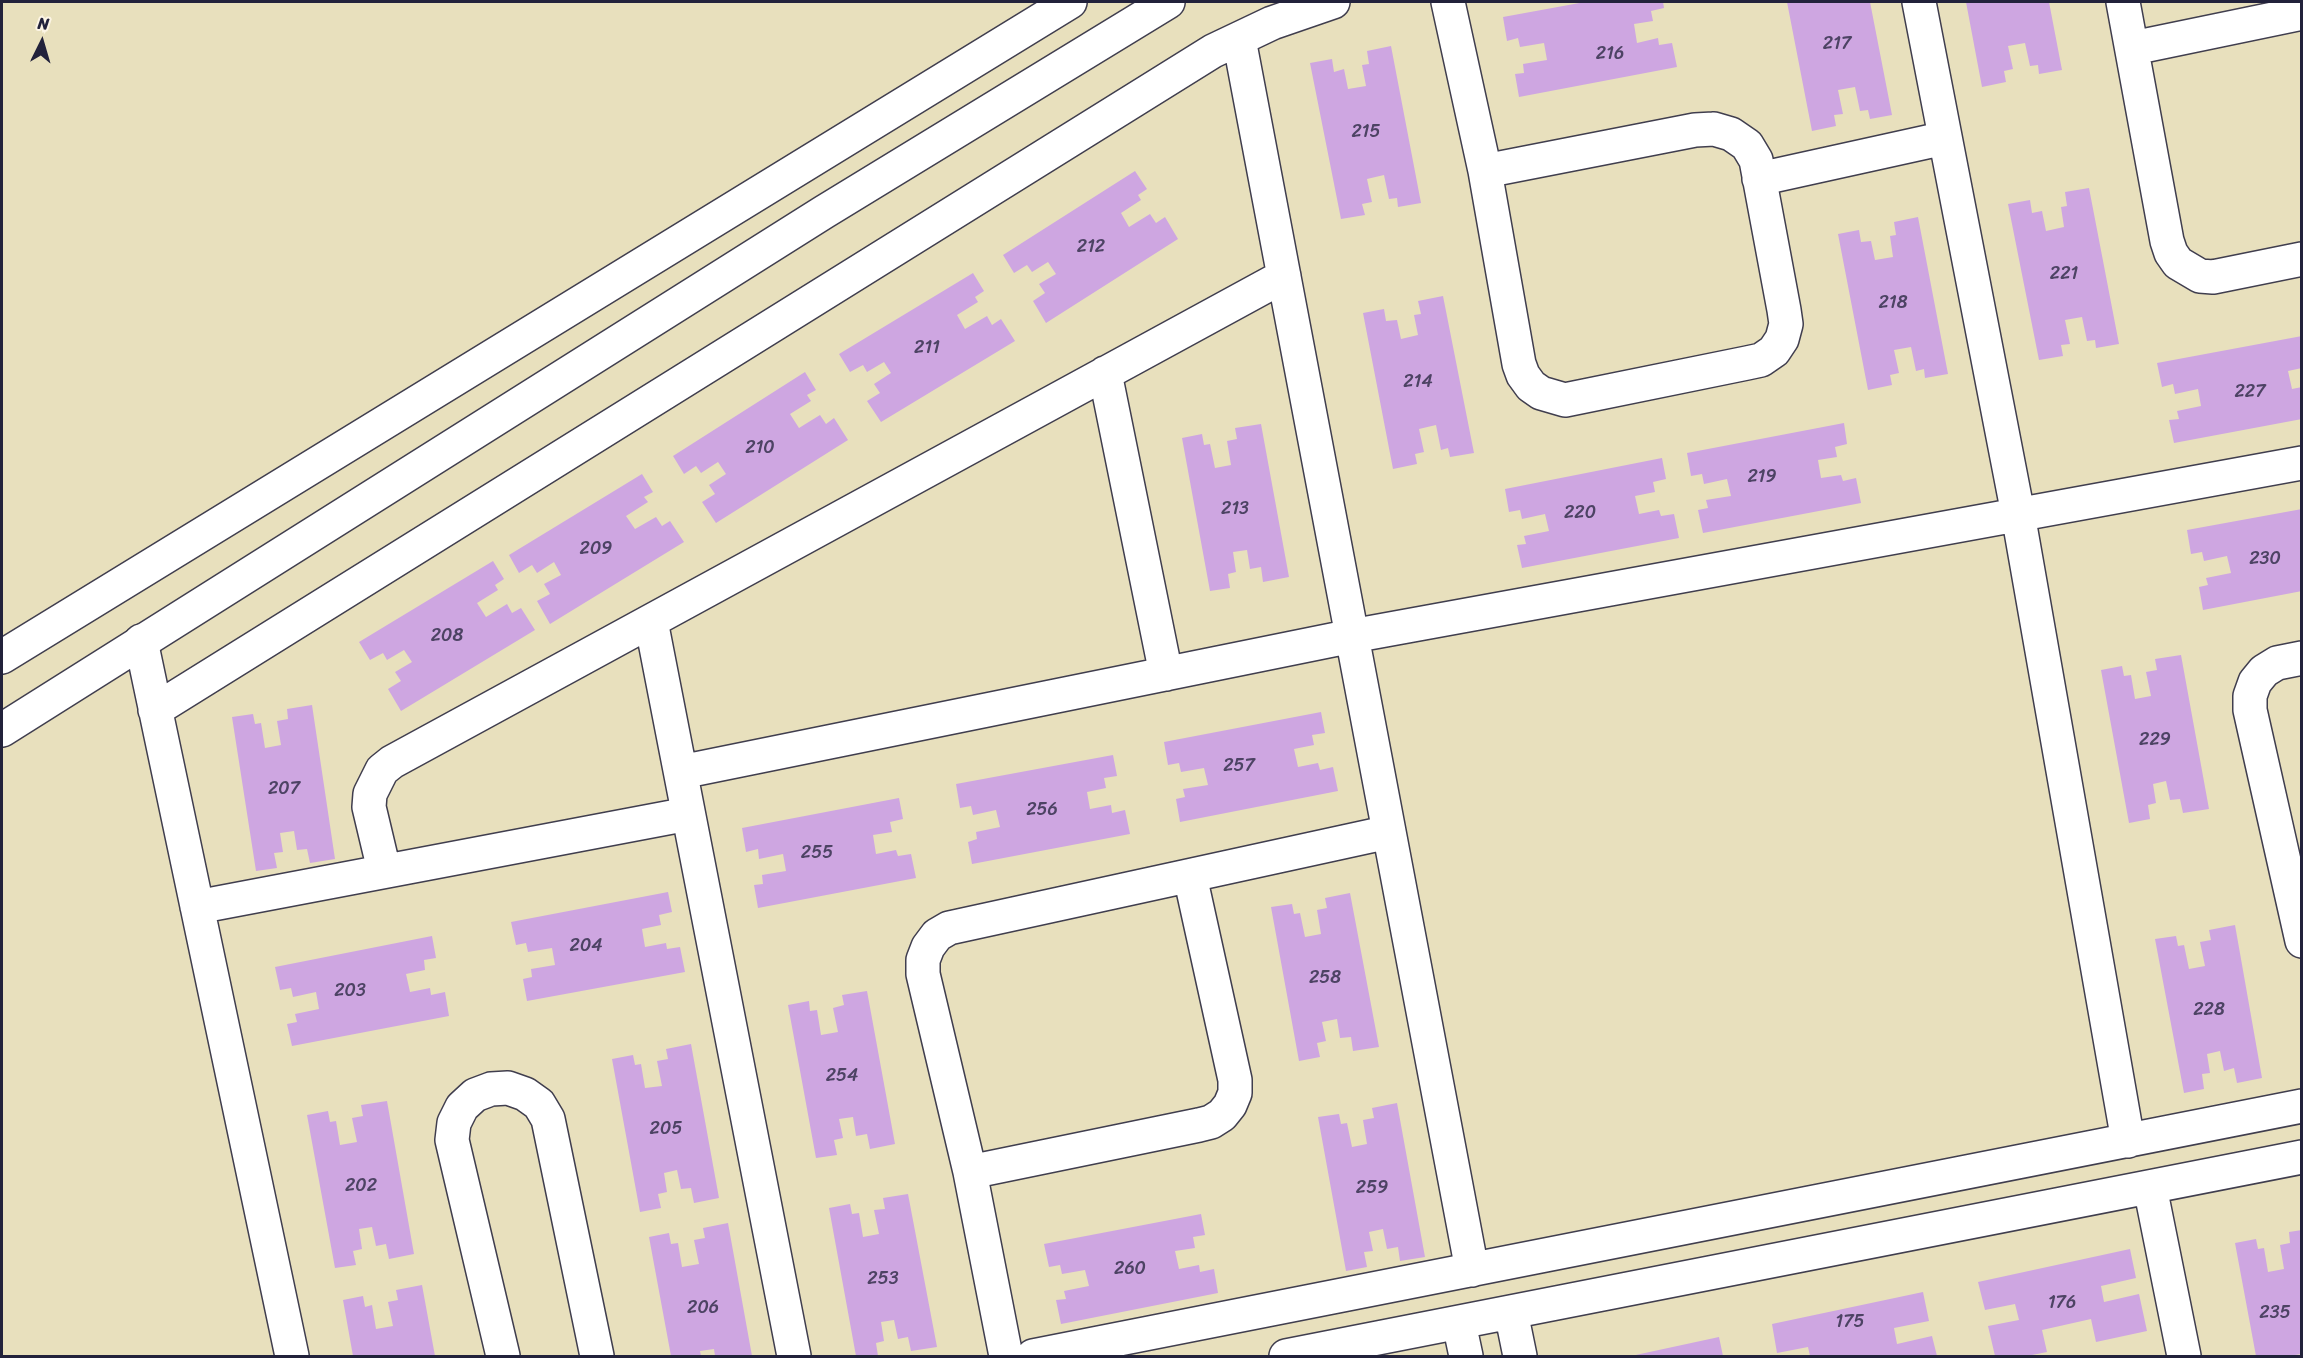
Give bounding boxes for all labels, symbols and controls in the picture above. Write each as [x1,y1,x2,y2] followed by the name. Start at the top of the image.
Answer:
[37,9,50,38] text: N
[12,12,72,72] north arrow
[1823,33,1851,55] house number: 217
[1596,43,1624,65] house number: 216
[1351,121,1381,143] house number: 215
[1077,236,1105,258] house number: 212
[2050,263,2078,285] house number: 221
[1879,292,1907,314] house number: 218
[914,337,940,359] house number: 211
[1403,371,1433,393] house number: 214
[2234,381,2266,403] house number: 227
[745,437,775,459] house number: 210
[1747,466,1777,488] house number: 219
[1221,498,1249,520] house number: 213
[1564,502,1596,524] house number: 220
[580,538,612,560] house number: 209
[2249,548,2281,570] house number: 230
[431,625,463,647] house number: 208
[2139,729,2171,751] house number: 229
[1223,755,1255,777] house number: 257
[268,778,300,800] house number: 207
[1026,799,1058,821] house number: 256
[801,842,833,864] house number: 255
[569,935,603,957] house number: 204
[1309,967,1341,989] house number: 258
[334,980,366,1002] house number: 203
[2193,999,2225,1021] house number: 228
[826,1065,858,1087] house number: 254
[650,1118,682,1140] house number: 205
[345,1175,377,1197] house number: 202
[1356,1177,1388,1199] house number: 259
[1114,1258,1146,1280] house number: 260
[867,1268,899,1290] house number: 253
[2048,1292,2076,1314] house number: 176
[687,1297,719,1319] house number: 206
[2259,1302,2291,1324] house number: 235
[1836,1311,1864,1333] house number: 175

